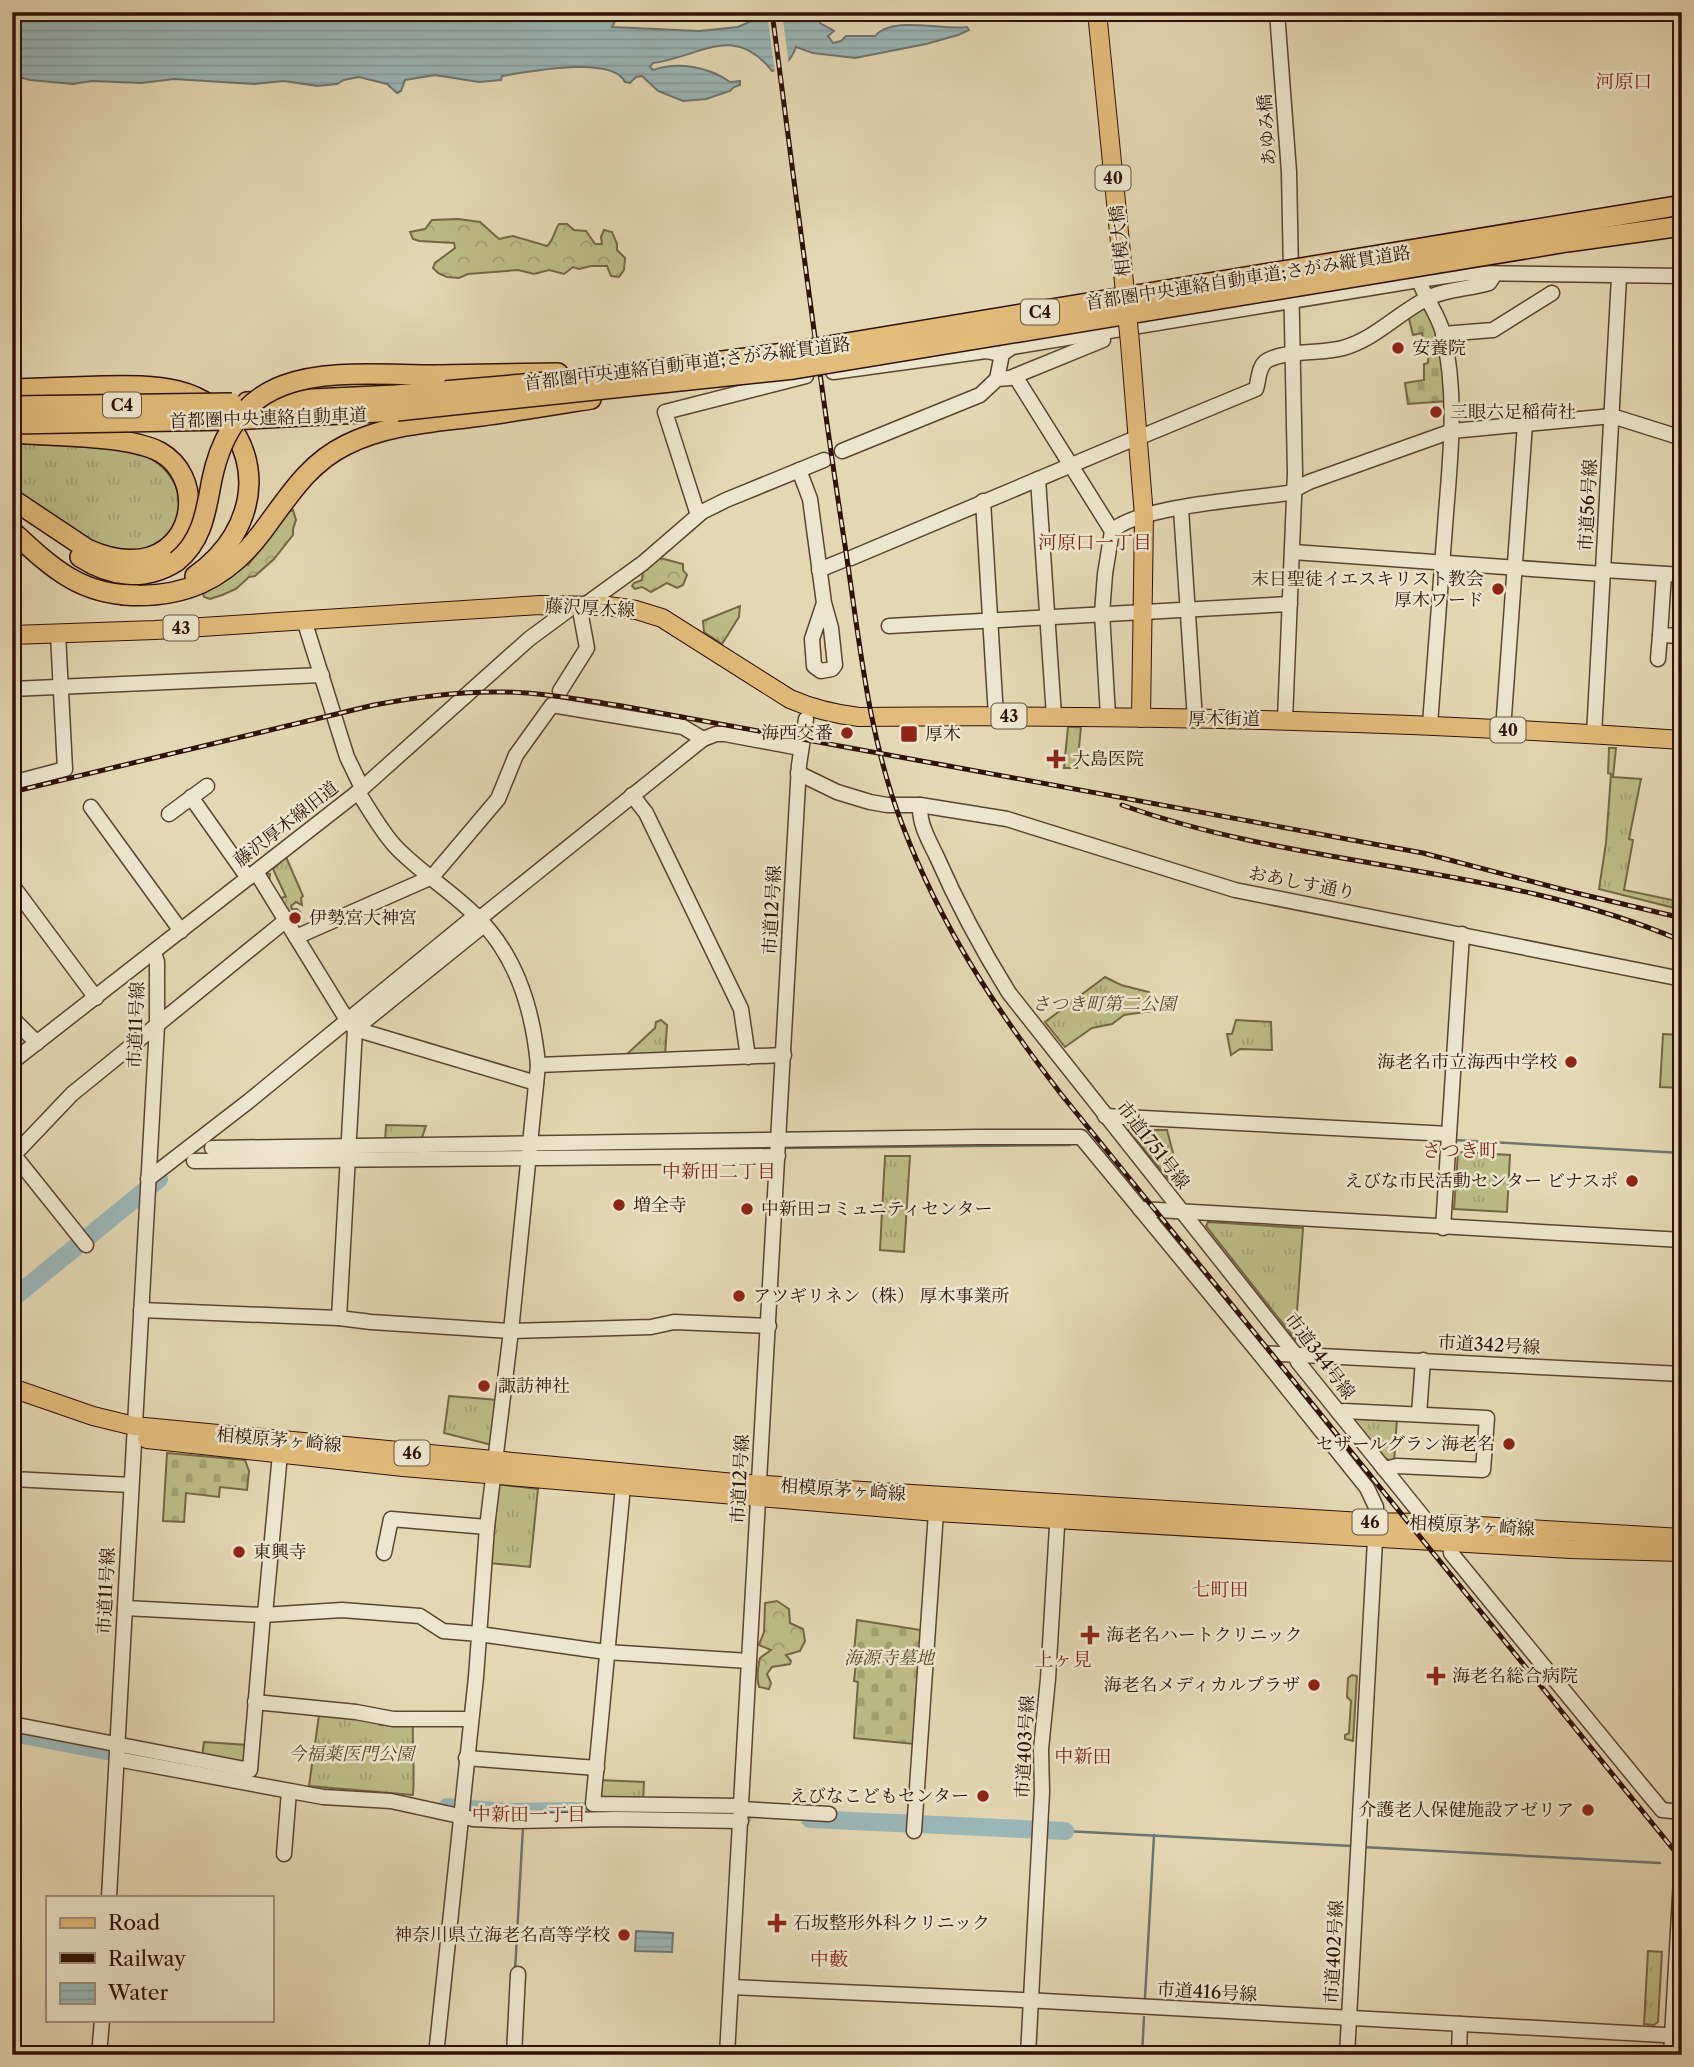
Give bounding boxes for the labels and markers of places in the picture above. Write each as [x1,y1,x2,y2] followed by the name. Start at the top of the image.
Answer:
[1412,337,1466,359] place label: 安養院
[1390,340,1406,356] marker: 安養院
[1450,401,1576,423] place label: 三眼六足稲荷社
[1428,404,1444,420] marker: 三眼六足稲荷社
[1251,568,1484,611] place label: 末日聖徒イエスキリスト教会 厚木ワード
[1490,581,1506,597] marker: 末日聖徒イエスキリスト教会 厚木ワード
[761,722,833,744] place label: 海西交番
[925,723,961,745] place label: 厚木
[899,724,919,744] marker: 厚木
[839,725,855,741] marker: 海西交番
[1072,748,1144,770] place label: 大島医院
[1046,749,1066,769] marker: 大島医院
[309,907,417,929] place label: 伊勢宮大神宮
[287,910,303,926] marker: 伊勢宮大神宮
[1377,1051,1557,1073] place label: 海老名市立海西中学校
[1563,1054,1579,1070] marker: 海老名市立海西中学校
[1345,1170,1618,1192] place label: えびな市民活動センター ビナスポ
[1624,1173,1640,1189] marker: えびな市民活動センター ビナスポ
[633,1194,687,1216] place label: 増全寺
[611,1197,627,1213] marker: 増全寺
[761,1198,992,1220] place label: 中新田コミュニティセンター
[739,1201,755,1217] marker: 中新田コミュニティセンター
[753,1285,1009,1307] place label: アツギリネン（株） 厚木事業所
[731,1288,747,1304] marker: アツギリネン（株） 厚木事業所
[498,1375,570,1397] place label: 諏訪神社
[476,1378,492,1394] marker: 諏訪神社
[1316,1433,1495,1455] place label: セザールグラン海老名
[1501,1436,1517,1452] marker: セザールグラン海老名
[253,1541,307,1563] place label: 東興寺
[231,1544,247,1560] marker: 東興寺
[1106,1624,1303,1646] place label: 海老名ハートクリニック
[1080,1625,1100,1645] marker: 海老名ハートクリニック
[1452,1665,1578,1687] place label: 海老名総合病院
[1426,1666,1446,1686] marker: 海老名総合病院
[1103,1674,1300,1696] place label: 海老名メディカルプラザ
[1306,1677,1322,1693] marker: 海老名メディカルプラザ
[790,1785,969,1807] place label: えびなこどもセンター
[975,1788,991,1804] marker: えびなこどもセンター
[1358,1799,1574,1821] place label: 介護老人保健施設アゼリア
[1580,1802,1596,1818] marker: 介護老人保健施設アゼリア
[793,1912,990,1934] place label: 石坂整形外科クリニック
[767,1913,787,1933] marker: 石坂整形外科クリニック
[394,1924,610,1946] place label: 神奈川県立海老名高等学校
[616,1927,632,1943] marker: 神奈川県立海老名高等学校

